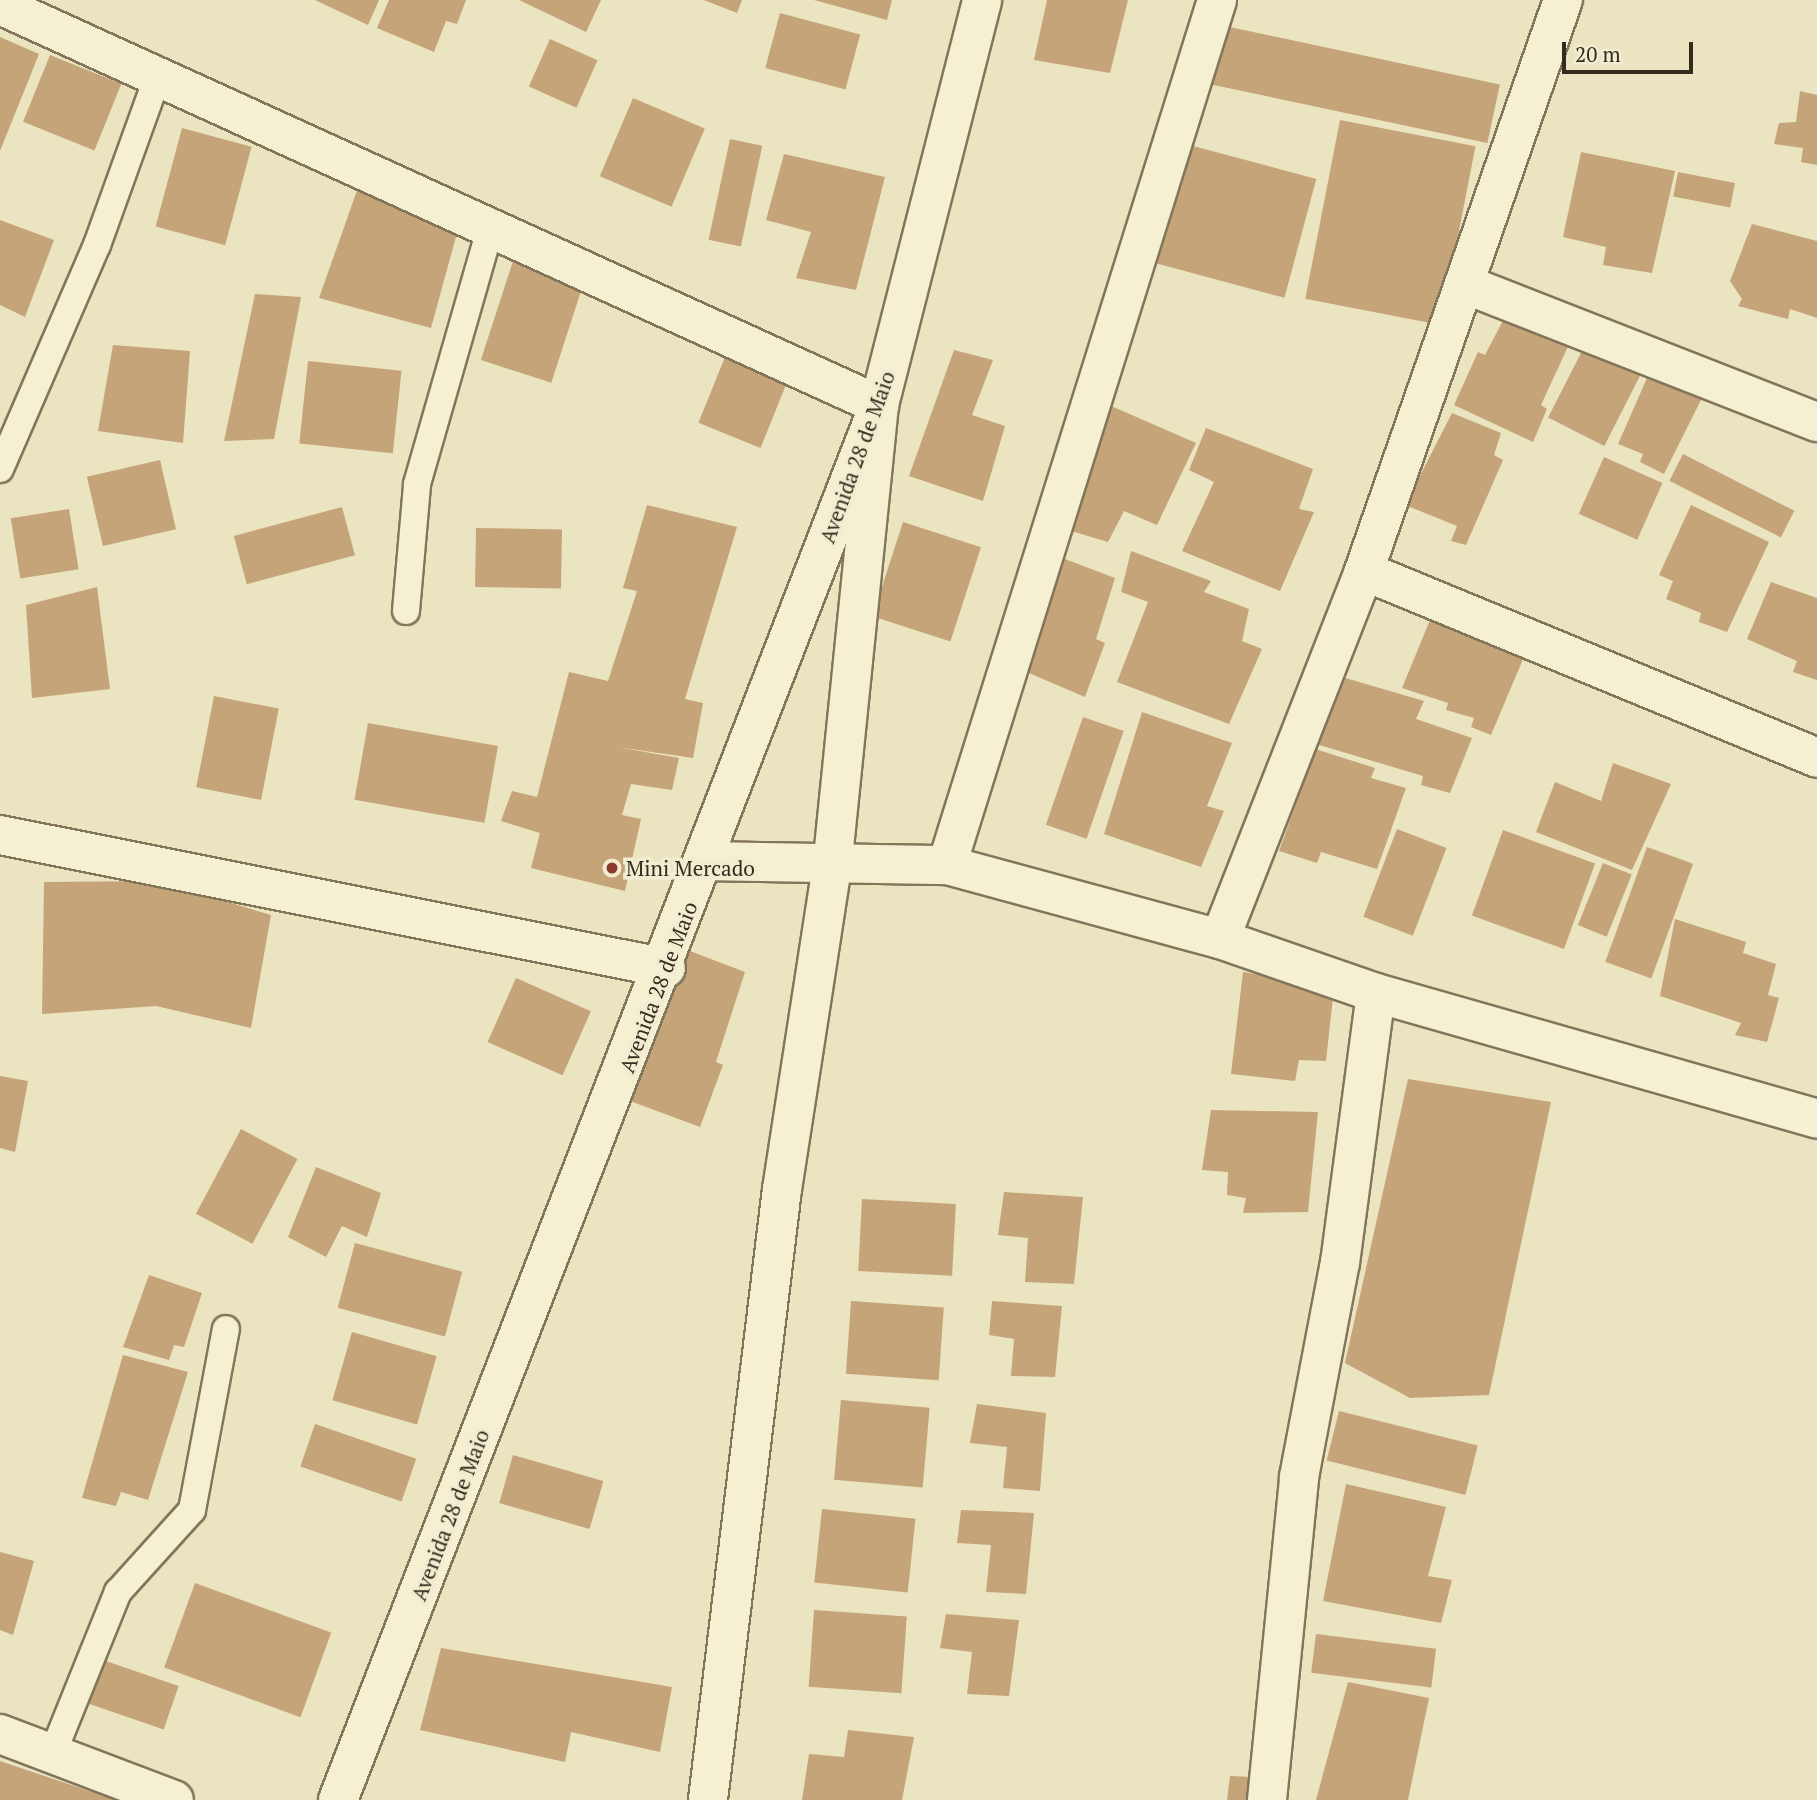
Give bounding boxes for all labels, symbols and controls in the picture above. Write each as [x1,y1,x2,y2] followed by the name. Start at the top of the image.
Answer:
[1565,28,1696,72] scale bar
[1575,40,1621,68] text: 20 m
[814,367,900,547] street label: Avenida 28 de Maio
[626,855,755,881] place label: Mini Mercado
[604,860,620,876] marker: Mini Mercado
[614,898,702,1076] street label: Avenida 28 de Maio
[406,1426,494,1604] street label: Avenida 28 de Maio

